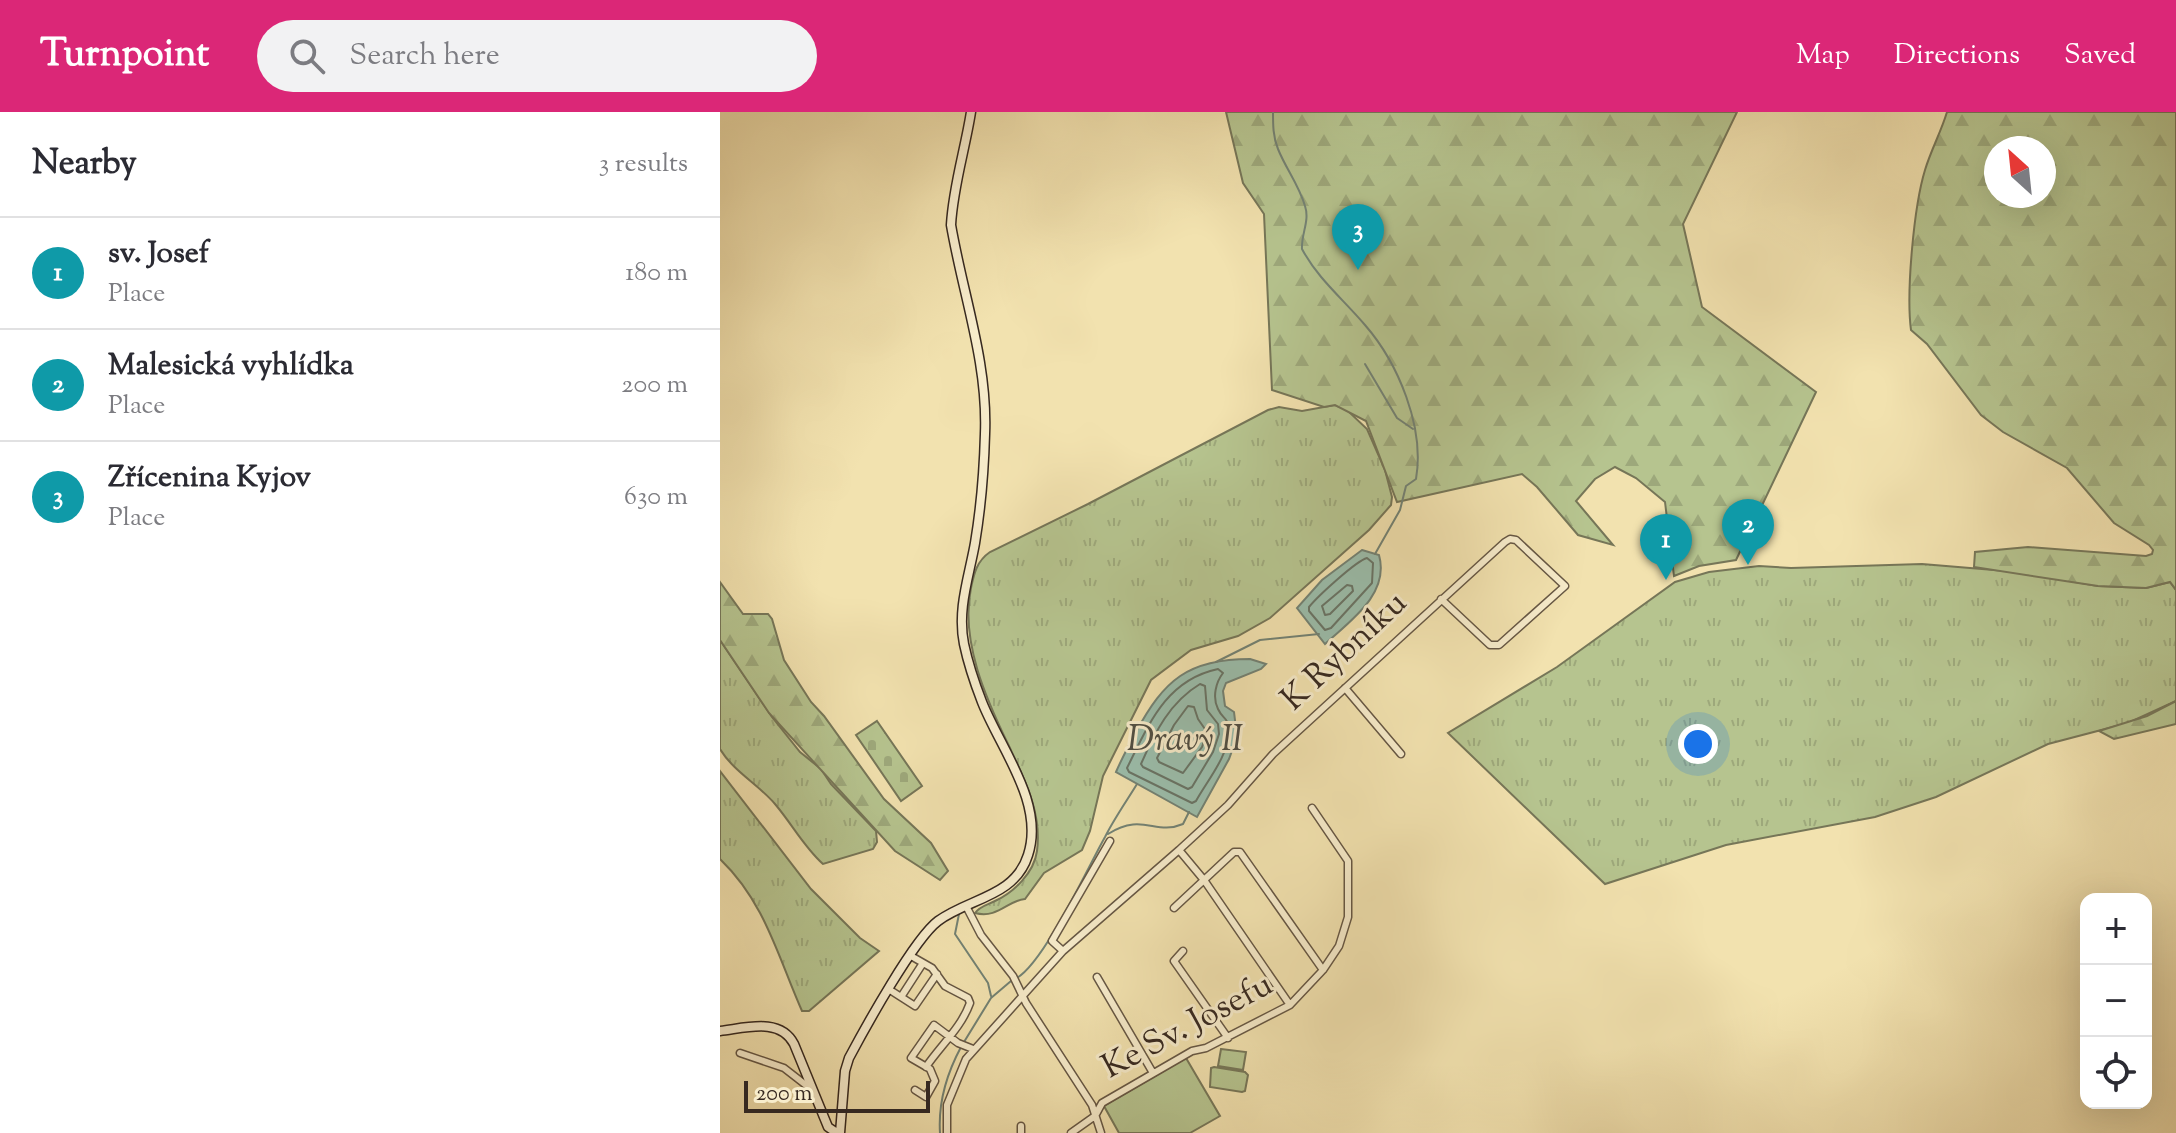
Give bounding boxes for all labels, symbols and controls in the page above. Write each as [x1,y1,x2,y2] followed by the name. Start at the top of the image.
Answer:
[257,20,817,92] search box
[40,29,209,83] text: Turnpoint
[285,34,329,78] icon: search
[349,35,500,78] text: Search here
[1796,36,1850,76] text: Map
[1894,36,2020,76] text: Directions
[2064,36,2136,76] text: Saved
[1984,136,2056,208] north arrow
[32,140,137,189] text: Nearby
[599,146,688,183] text: 3 results
[1332,204,1384,270] pin: 3
[108,233,209,276] text: sv. Josef
[54,255,62,292] text: 1
[625,255,688,292] text: 180 m
[108,276,165,313] text: Place
[108,345,354,388] text: Malesická vyhlídka
[52,367,64,404] text: 2
[621,367,688,404] text: 200 m
[108,388,165,425] text: Place
[108,457,311,500] text: Zřícenina Kyjov
[53,479,63,516] text: 3
[624,479,688,516] text: 630 m
[1722,499,1774,565] pin: 2
[108,500,165,537] text: Place
[1640,514,1692,580] pin: 1
[1271,581,1419,723] street label: K Rybníku
[1127,715,1244,767] water label: Dravý II
[1678,724,1718,764] your location
[2080,893,2152,1109] map controls
[2080,893,2152,965] button: +
[1094,961,1282,1093] street label: Ke Sv. Josefu
[2080,965,2152,1037] button: −
[2080,1037,2152,1109] button: locate
[744,1077,930,1113] scale bar
[756,1079,812,1111] text: 200 m

